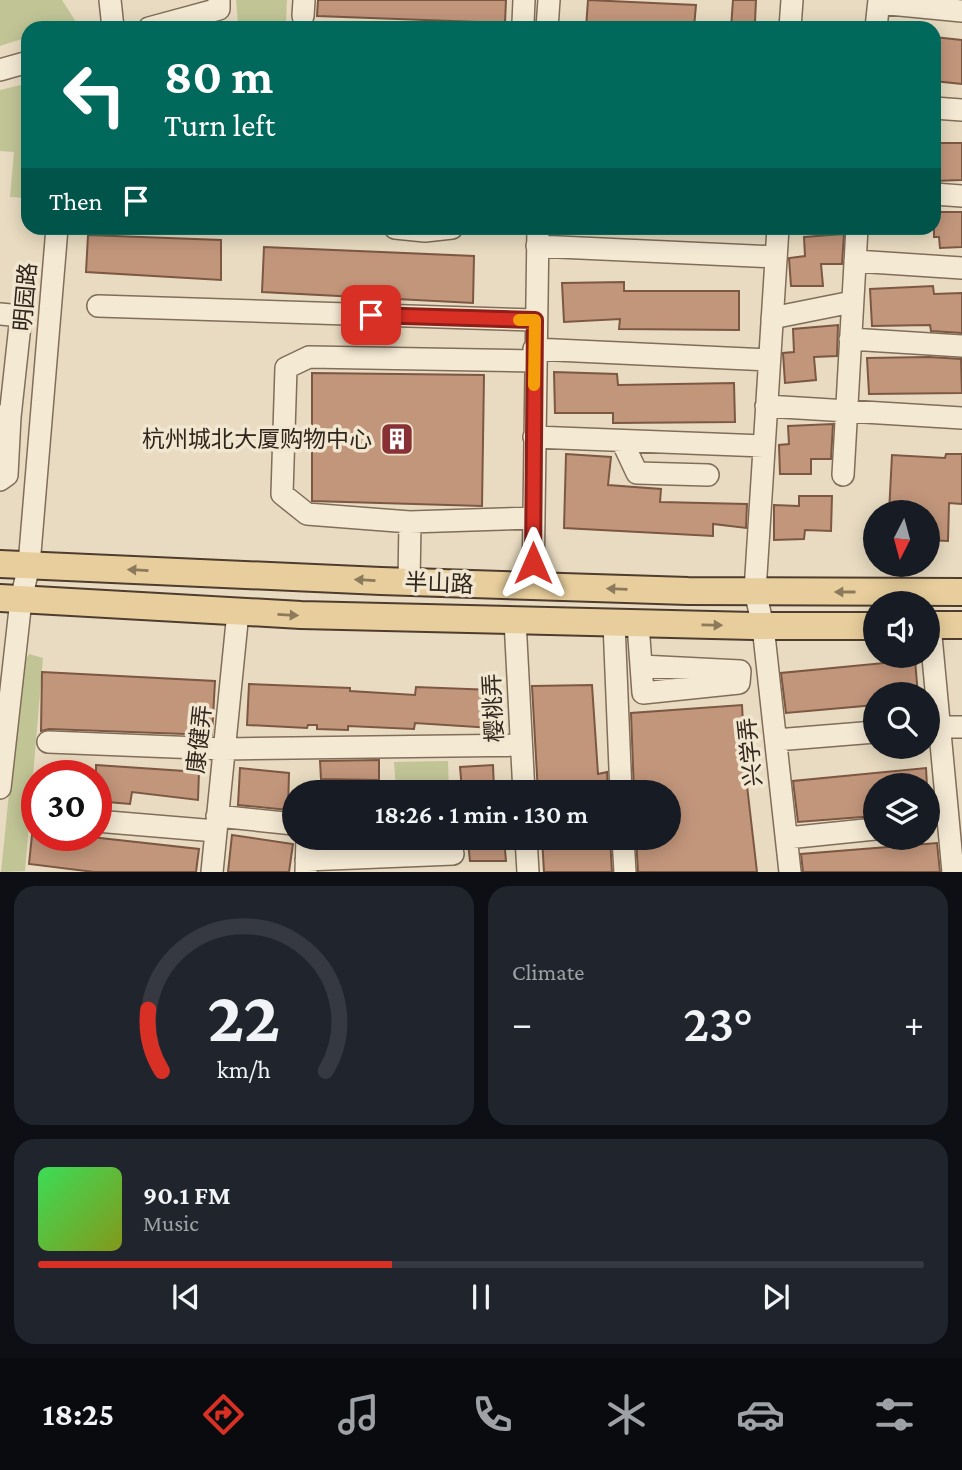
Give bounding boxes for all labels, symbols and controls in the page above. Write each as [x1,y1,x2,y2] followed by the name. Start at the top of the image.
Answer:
[49,49,140,140] icon: left
[164,49,273,104] text: 80 m
[164,107,275,143] text: Turn left
[117,182,155,220] icon: arrive
[49,187,103,216] text: Then
[9,261,41,333] street label: 明园路
[341,285,401,345] pin
[352,296,390,334] icon: arrive
[378,420,416,458] building icon: 杭州城北大厦购物中心
[142,426,372,452] place label: 杭州城北大厦购物中心
[863,500,940,578] north arrow
[863,500,940,850] map controls
[496,526,570,600] position arrow
[127,565,149,576] one-way arrow
[404,569,474,597] street label: 半山路
[354,575,376,586] one-way arrow
[606,583,628,594] one-way arrow
[834,586,856,598] one-way arrow
[863,591,940,668] button: sound
[278,609,300,620] one-way arrow
[701,619,723,631] one-way arrow
[478,673,508,743] street label: 樱桃弄
[863,682,940,759] button: search
[182,703,216,775] street label: 康健弄
[733,716,767,788] street label: 兴学弄
[21,760,112,851] speed limit sign: 30
[863,773,940,850] button: layers
[375,800,588,829] text: 18:26 · 1 min · 130 m
[512,959,584,985] text: Climate
[207,977,281,1058] text: 22
[683,994,753,1052] text: 23°
[512,1002,532,1044] text: −
[904,1002,924,1044] text: +
[217,1056,271,1083] text: km/h
[143,1181,231,1210] text: 90.1 FM
[143,1210,199,1236] text: Music
[167,1278,205,1316] icon: previous
[462,1278,500,1316] icon: pause
[757,1278,795,1316] icon: next
[199,1390,248,1439] icon: directions
[334,1390,383,1439] icon: music
[468,1390,517,1439] icon: phone
[602,1390,651,1439] icon: climate
[736,1390,785,1439] icon: car
[870,1390,919,1439] icon: filters
[43,1396,114,1432] text: 18:25

